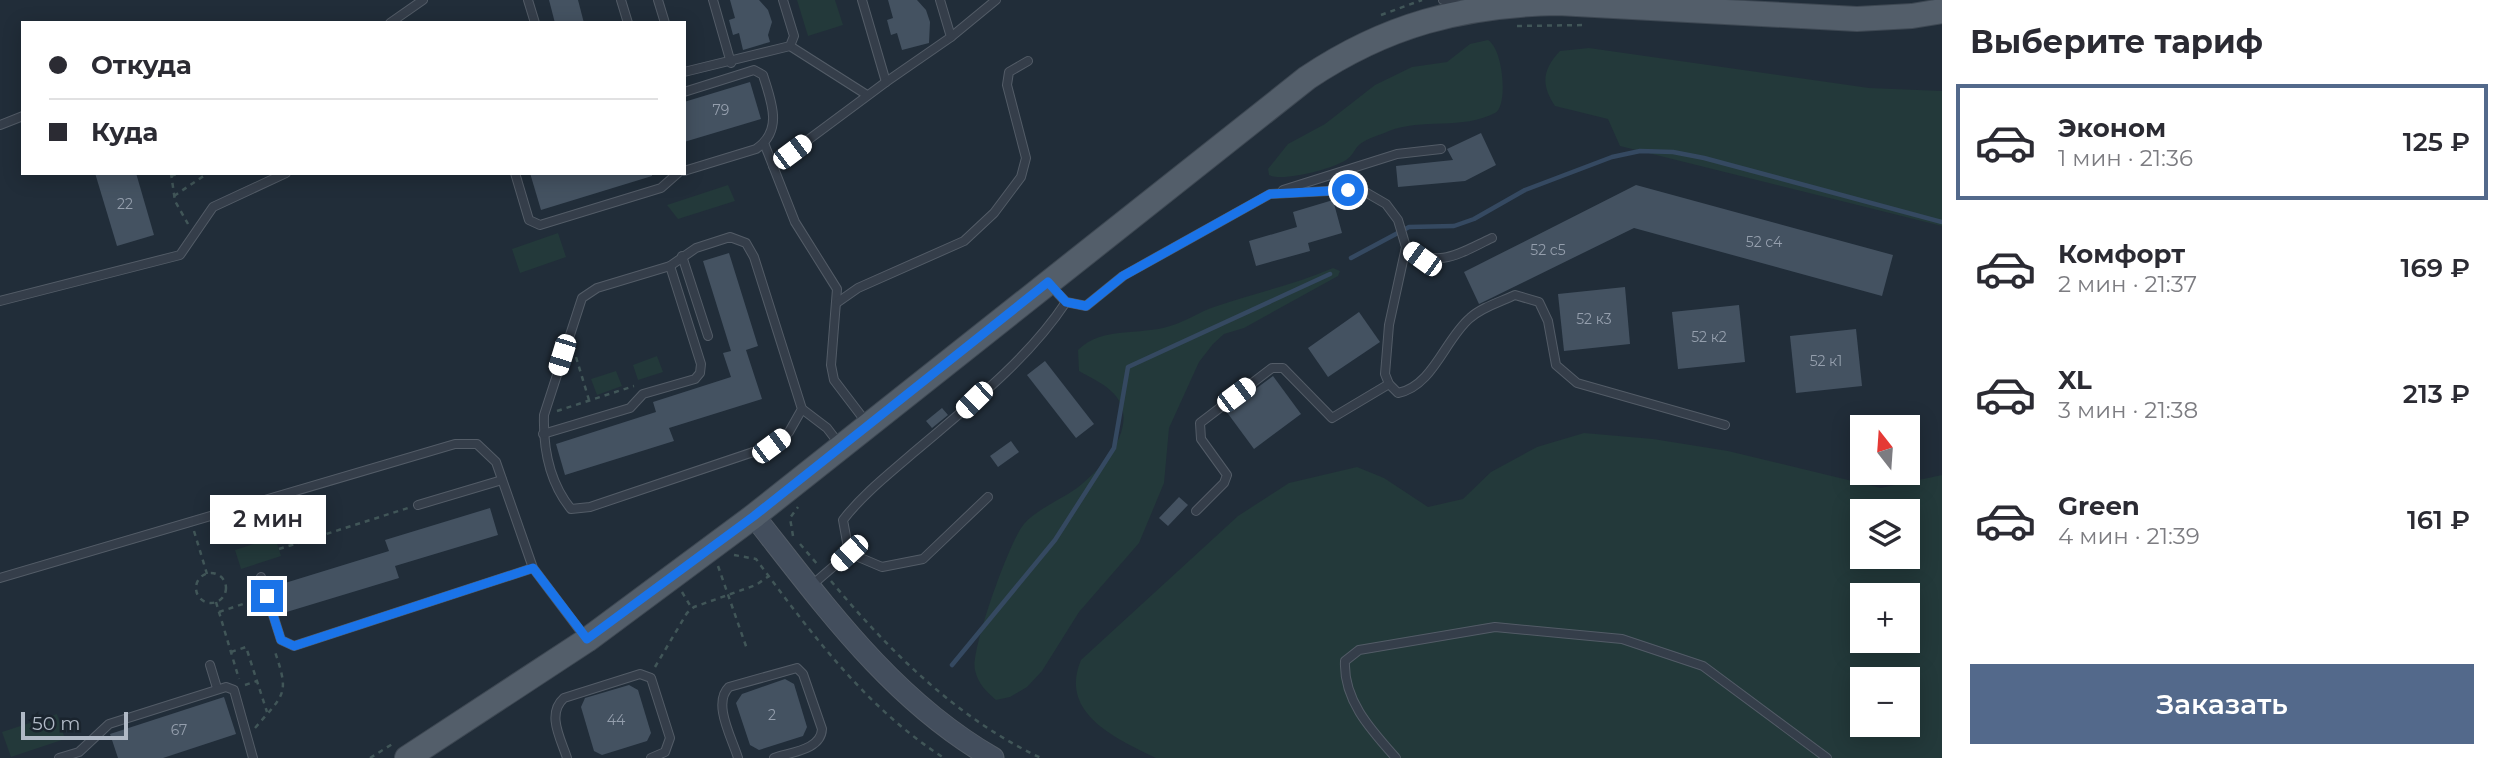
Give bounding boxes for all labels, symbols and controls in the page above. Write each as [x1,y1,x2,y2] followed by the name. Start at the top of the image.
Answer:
[1970,22,2263,61] text: Выберите тариф
[91,49,192,81] text: Откуда
[713,101,729,119] house number: 79
[1974,111,2037,174] icon: car
[2058,112,2166,144] text: Эконом
[91,116,158,148] text: Куда
[2403,126,2470,158] text: 125 ₽
[769,131,816,173] car
[2058,144,2193,172] text: 1 мин · 21:36
[1332,174,1364,206] route start
[117,195,133,213] house number: 22
[1746,233,1783,251] house number: 52 с4
[1974,237,2037,300] icon: car
[1399,238,1446,280] car
[2058,238,2185,270] text: Комфорт
[1530,241,1566,259] house number: 52 с5
[2401,252,2470,284] text: 169 ₽
[2058,270,2197,298] text: 2 мин · 21:37
[1576,310,1612,328] house number: 52 к3
[1691,328,1727,346] house number: 52 к2
[546,332,579,378] car
[1810,352,1842,370] house number: 52 к1
[1974,363,2037,426] icon: car
[2058,364,2092,396] text: XL
[1213,374,1260,416] car
[952,378,997,422] car
[2403,378,2470,410] text: 213 ₽
[2058,396,2198,424] text: 3 мин · 21:38
[1850,415,1920,485] north arrow
[1850,415,1920,737] map controls
[748,425,795,467] car
[1974,489,2037,552] icon: car
[2058,490,2140,522] text: Green
[209,494,325,544] callout: 2 мин
[1850,499,1920,569] button: layers
[2407,504,2470,536] text: 161 ₽
[233,505,303,533] text: 2 мин
[2058,522,2200,550] text: 4 мин · 21:39
[827,531,872,575] car
[251,580,283,612] route end
[1850,583,1920,653] button: +
[1970,664,2474,744] button: Заказать
[1850,667,1920,737] button: −
[768,706,776,724] house number: 2
[21,709,128,741] scale bar
[607,711,626,729] house number: 44
[32,712,80,735] text: 50 m
[171,721,187,739] house number: 67

